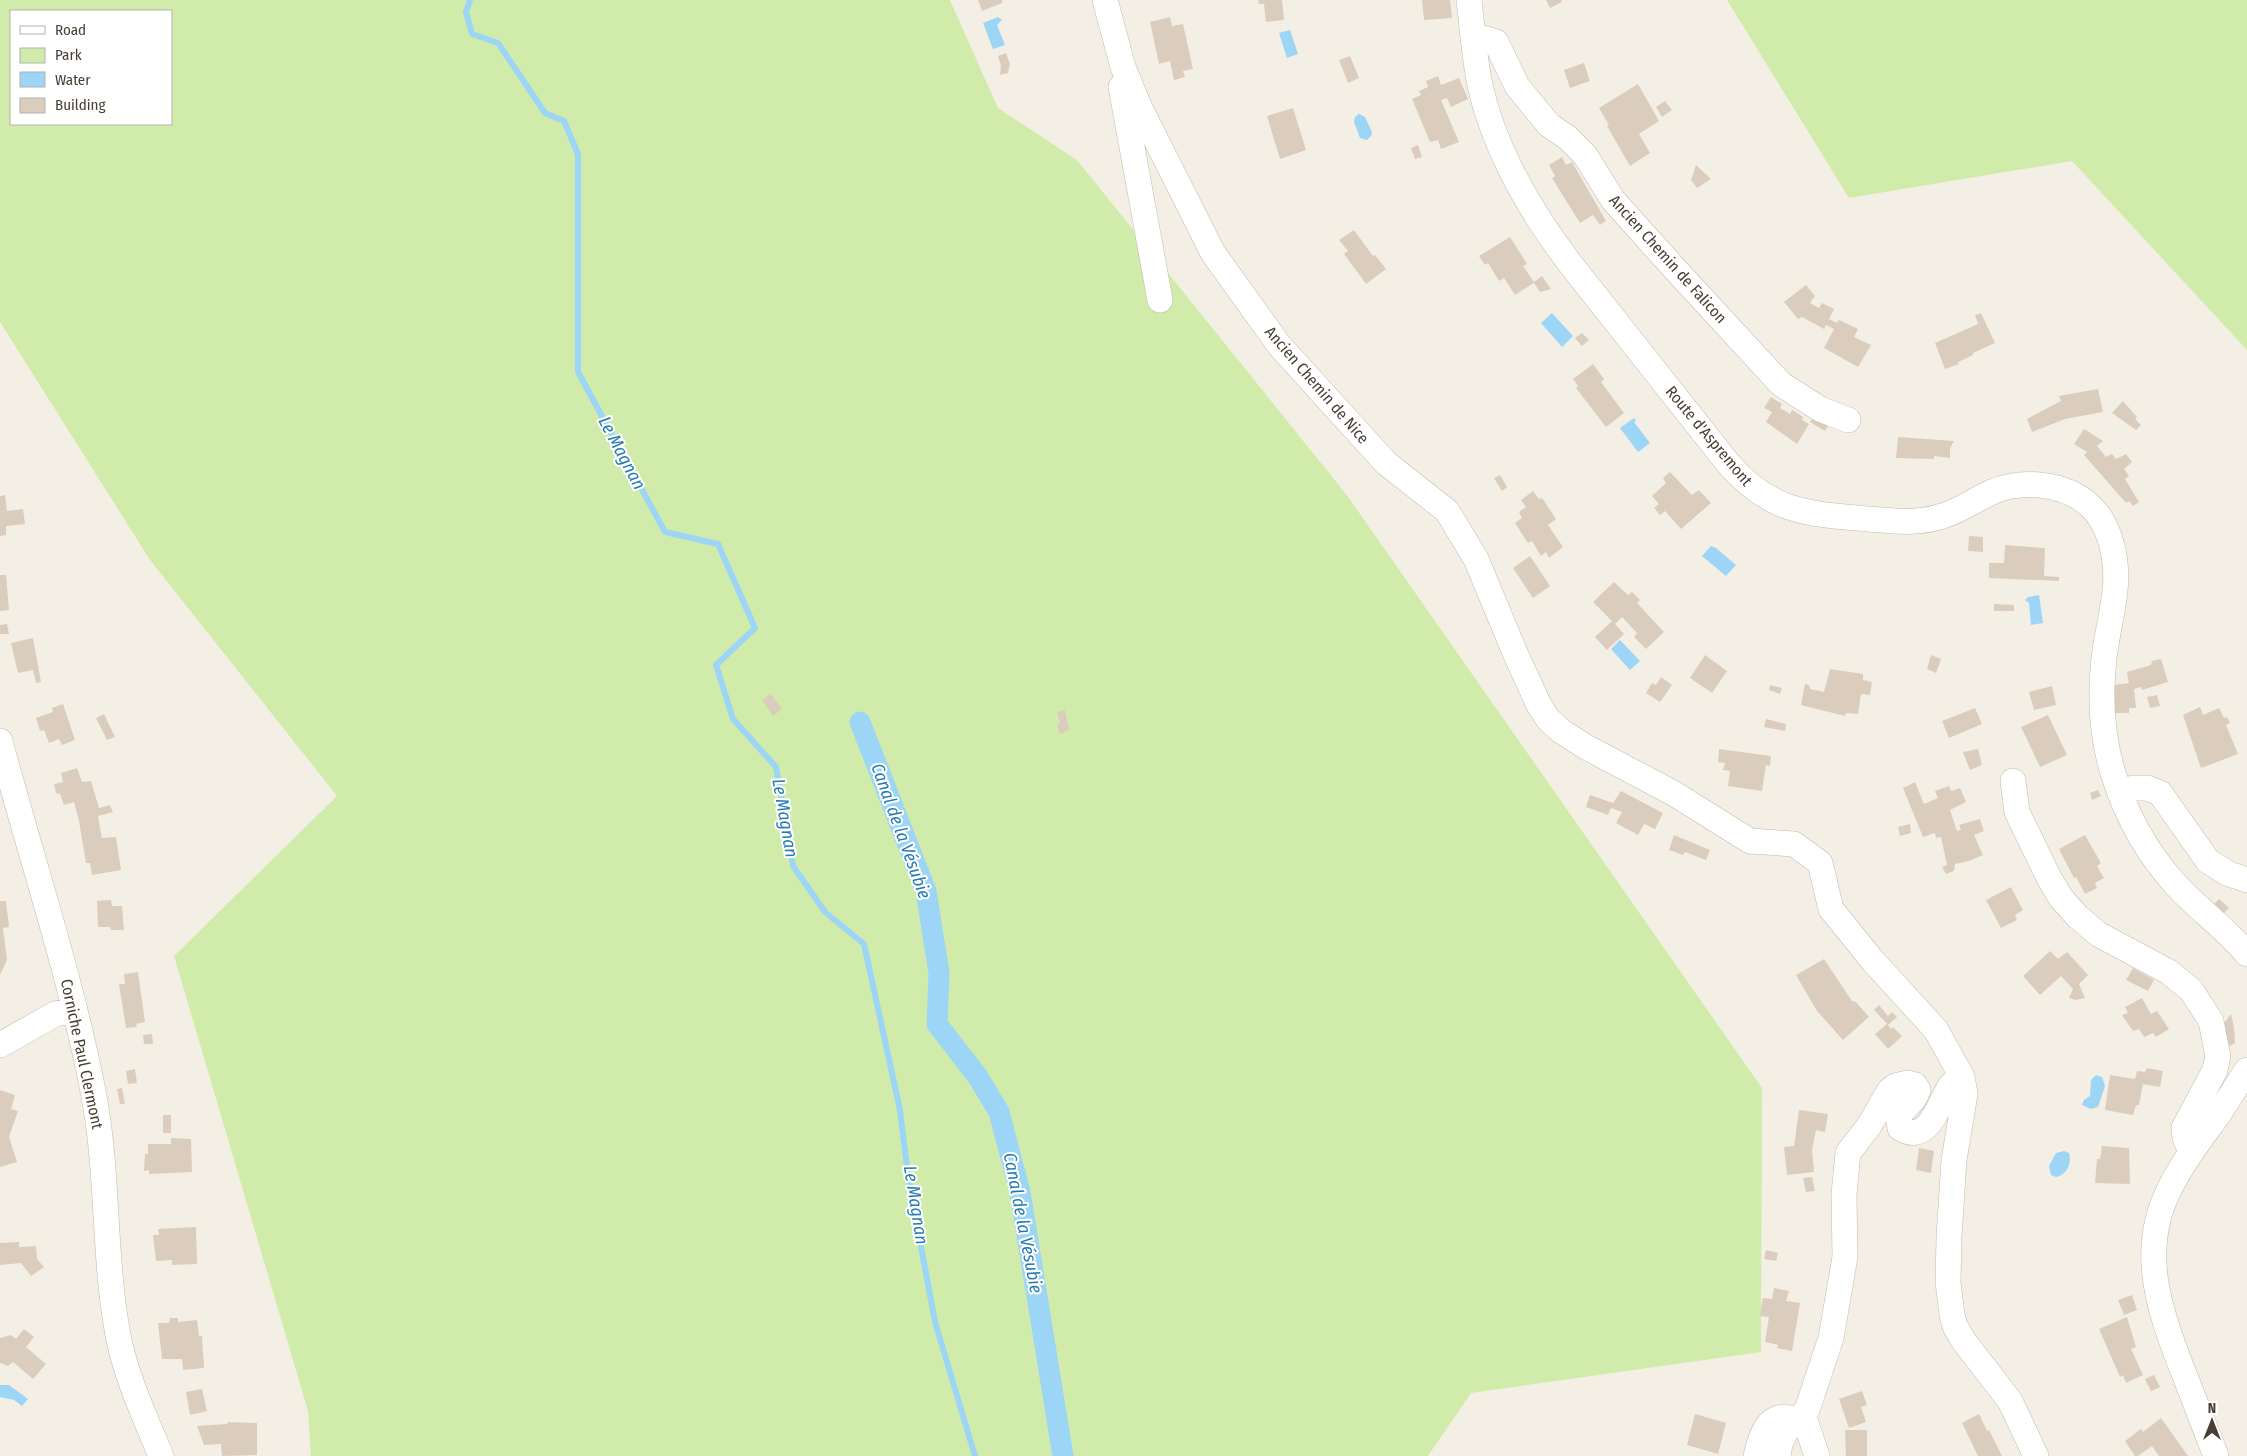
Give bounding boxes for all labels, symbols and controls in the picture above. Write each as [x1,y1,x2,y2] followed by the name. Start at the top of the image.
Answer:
[10,10,172,125] legend
[55,21,86,39] text: Road
[55,46,82,64] text: Park
[55,71,91,89] text: Water
[55,96,106,114] text: Building
[1605,191,1731,327] street label: Ancien Chemin de Falicon
[1261,323,1373,448] street label: Ancien Chemin de Nice
[1662,382,1757,490] street label: Route d'Aspremont
[594,413,650,493] water label: Le Magnan
[866,760,936,902] water label: Canal de la Vésubie
[767,777,803,859] water label: Le Magnan
[57,977,107,1132] street label: Corniche Paul Clermont
[999,1151,1047,1296] water label: Canal de la Vésubie
[899,1164,933,1246] water label: Le Magnan
[2187,1396,2237,1446] north arrow
[2208,1400,2216,1417] text: N

